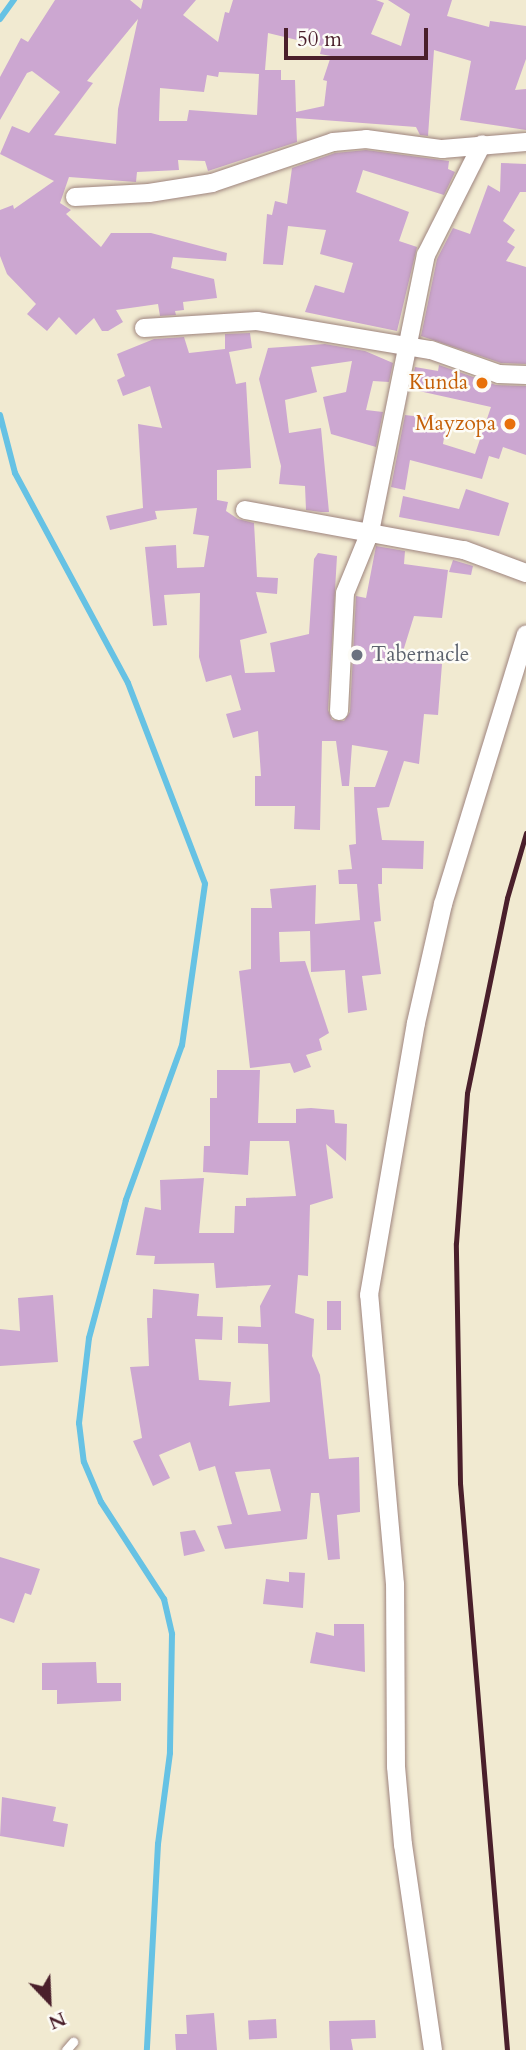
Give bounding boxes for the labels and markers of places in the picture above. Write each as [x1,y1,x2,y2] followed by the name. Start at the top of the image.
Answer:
[409,370,468,396] place label: Kunda
[474,375,490,391] marker: Kunda
[415,411,496,437] place label: Mayzopa
[502,416,518,432] marker: Mayzopa
[371,642,469,668] place label: Tabernacle
[349,647,365,663] marker: Tabernacle

